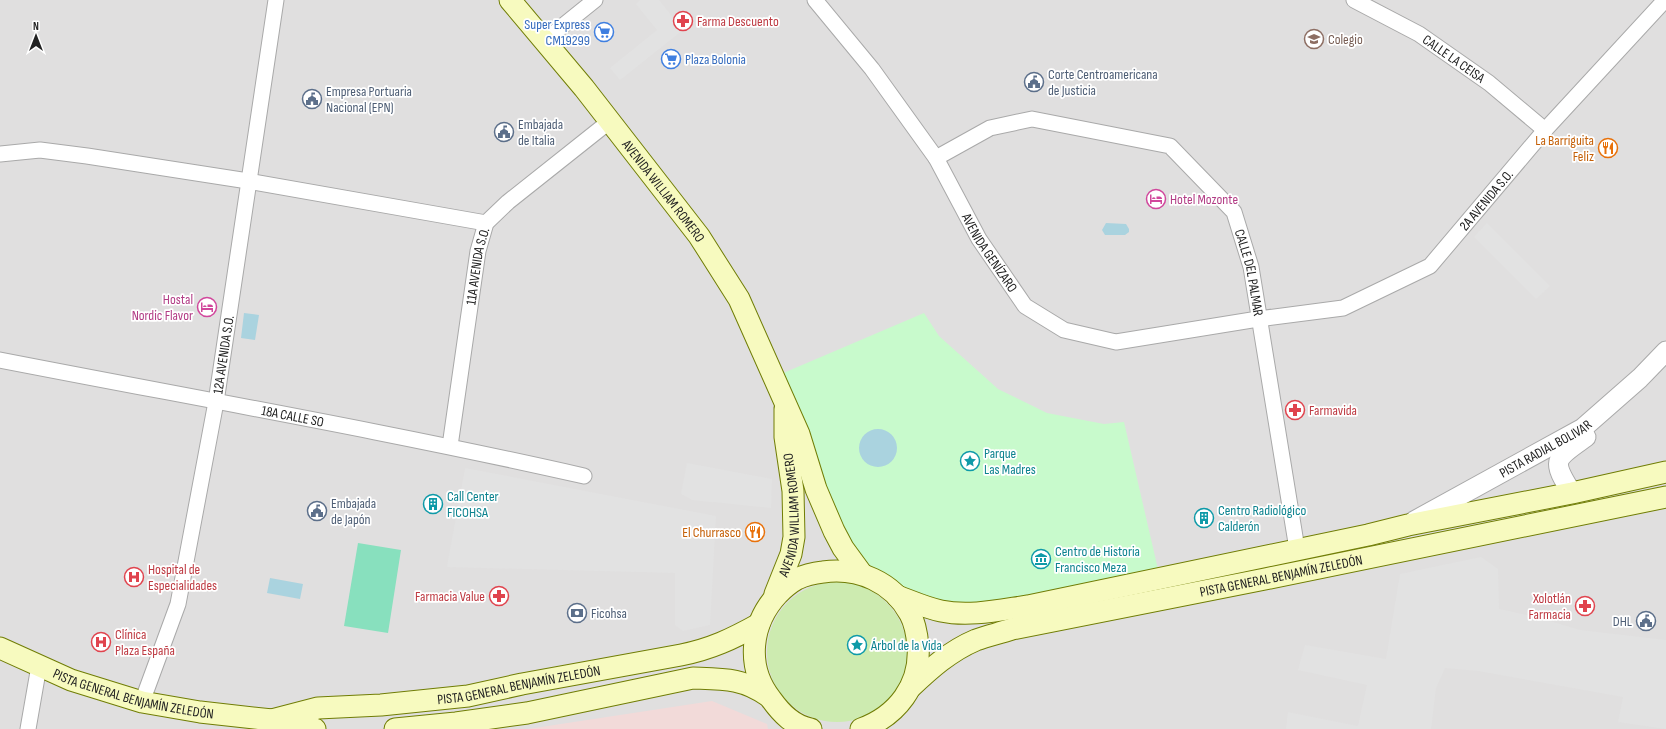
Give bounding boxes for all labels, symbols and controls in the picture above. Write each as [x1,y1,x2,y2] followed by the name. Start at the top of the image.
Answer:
[672,10,694,32] pharmacy icon: Farma Descuento
[697,13,779,30] place label: Farma Descuento
[16,16,56,56] north arrow
[524,16,590,49] place label: Super Express CM19299
[33,20,39,33] text: N
[593,21,615,43] supermarket icon: Super Express CM19299
[1303,28,1325,50] school or university icon: Colegio
[1328,31,1363,48] place label: Colegio
[1419,31,1489,87] street label: CALLE LA CEISA
[660,48,682,70] supermarket icon: Plaza Bolonia
[685,51,746,68] place label: Plaza Bolonia
[1048,66,1158,99] place label: Corte Centroamericana de Justicia
[1023,71,1045,93] public building icon: Corte Centroamericana de Justicia
[326,83,412,116] place label: Empresa Portuaria Nacional (EPN)
[301,88,323,110] public building icon: Empresa Portuaria Nacional (EPN)
[518,116,563,149] place label: Embajada de Italia
[493,121,515,143] public building icon: Embajada de Italia
[1535,132,1594,165] place label: La Barriguita Feliz
[618,136,709,245] street label: AVENIDA WILLIAM ROMERO
[1597,137,1619,159] restaurant icon: La Barriguita Feliz
[1456,166,1517,234] street label: 2A AVENIDA S.O.
[1145,188,1167,210] hotel icon: Hotel Mozonte
[1170,191,1238,208] place label: Hotel Mozonte
[957,210,1021,296] street label: AVENIDA GENÍZARO
[462,226,493,306] street label: 11A AVENIDA S.O.
[1231,227,1267,318] street label: CALLE DEL PALMAR
[132,291,193,324] place label: Hostal Nordic Flavor
[196,296,218,318] hotel icon: Hostal Nordic Flavor
[209,314,238,395] street label: 12A AVENIDA S.O.
[1284,399,1306,421] pharmacy icon: Farmavida
[260,402,325,431] street label: 18A CALLE SO
[1309,402,1357,419] place label: Farmavida
[1496,416,1596,481] street label: PISTA RADIAL BOLIVAR
[984,445,1036,478] place label: Parque Las Madres
[959,450,981,472] place icon: Parque Las Madres
[774,452,803,580] street label: AVENIDA WILLIAM ROMERO
[447,488,499,521] place label: Call Center FICOHSA
[422,493,444,515] building icon: Call Center FICOHSA
[331,495,376,528] place label: Embajada de Japón
[306,500,328,522] public building icon: Embajada de Japón
[1218,502,1307,535] place label: Centro Radiológico Calderón
[1193,507,1215,529] building icon: Centro Radiológico Calderón
[744,521,766,543] restaurant icon: El Churrasco
[682,524,741,541] place label: El Churrasco
[1055,543,1140,576] place label: Centro de Historia Francisco Meza
[1030,548,1052,570] museum icon: Centro de Historia Francisco Meza
[1198,551,1364,601] street label: PISTA GENERAL BENJAMÍN ZELEDÓN
[148,561,217,594] place label: Hospital de Especialidades
[123,566,145,588] hospital icon: Hospital de Especialidades
[488,585,510,607] pharmacy icon: Farmacia Value
[415,588,485,605] place label: Farmacia Value
[1529,590,1571,623] place label: Xolotlán Farmacia
[1574,595,1596,617] pharmacy icon: Xolotlán Farmacia
[566,602,588,624] bank icon: Ficohsa
[591,605,627,622] place label: Ficohsa
[1635,610,1657,632] public building icon: DHL
[1613,613,1632,630] place label: DHL
[115,626,175,659] place label: Clínica Plaza España
[90,631,112,653] hospital icon: Clínica Plaza España
[846,634,868,656] place icon: Árbol de la Vida
[870,637,942,654] place label: Árbol de la Vida
[436,662,602,708] street label: PISTA GENERAL BENJAMÍN ZELEDÓN
[50,665,215,722] street label: PISTA GENERAL BENJAMÍN ZELEDÓN

